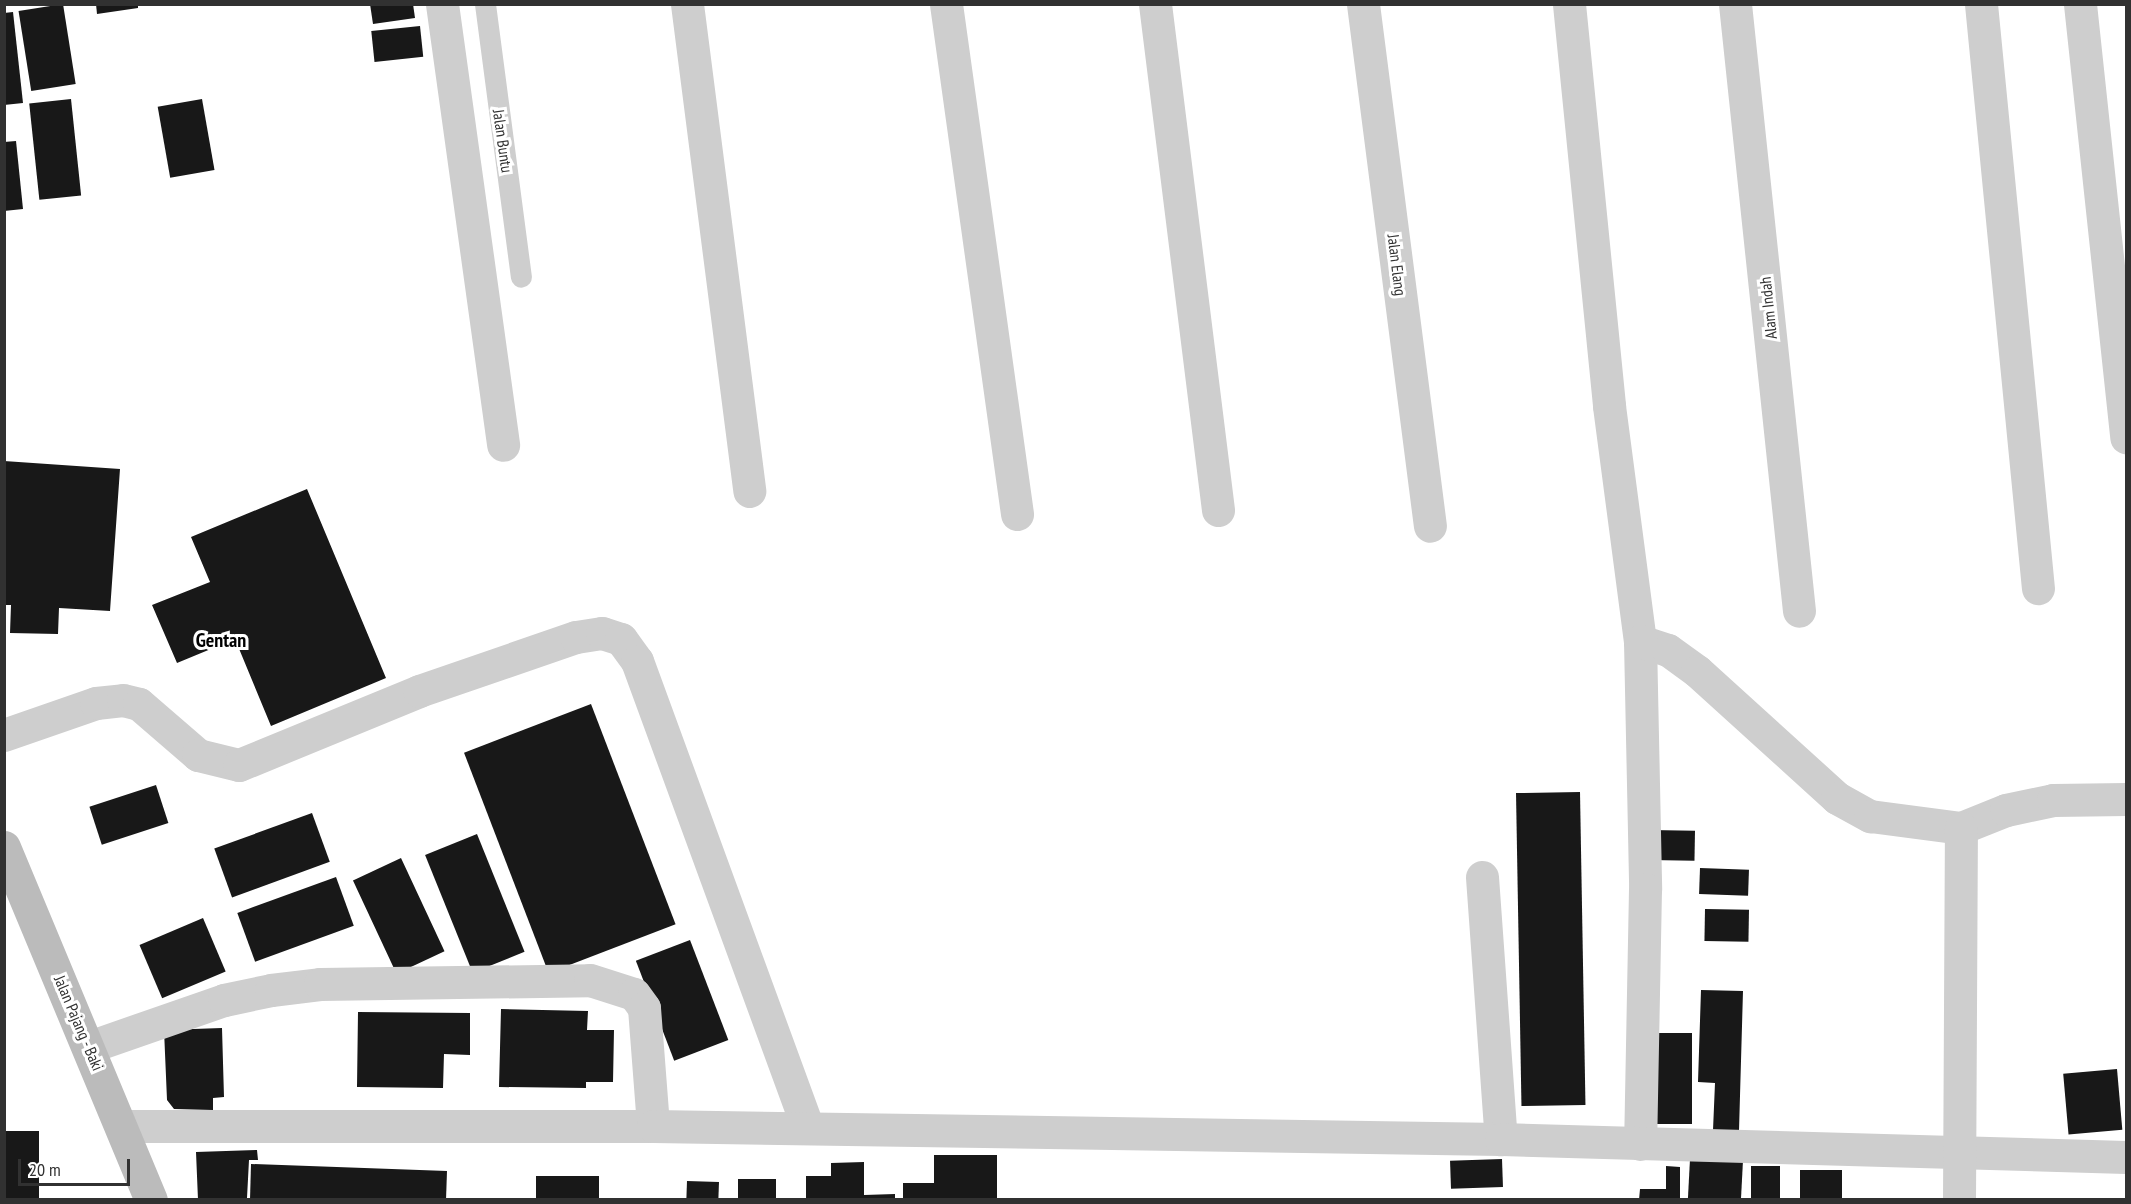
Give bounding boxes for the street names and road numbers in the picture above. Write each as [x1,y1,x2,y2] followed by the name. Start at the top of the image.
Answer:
[489,108,517,174] street label: Jalan Buntu
[1384,233,1410,297] street label: Jalan Elang
[1755,276,1781,340] street label: Alam Indah
[50,972,108,1074] street label: Jalan Pajang - Baki

